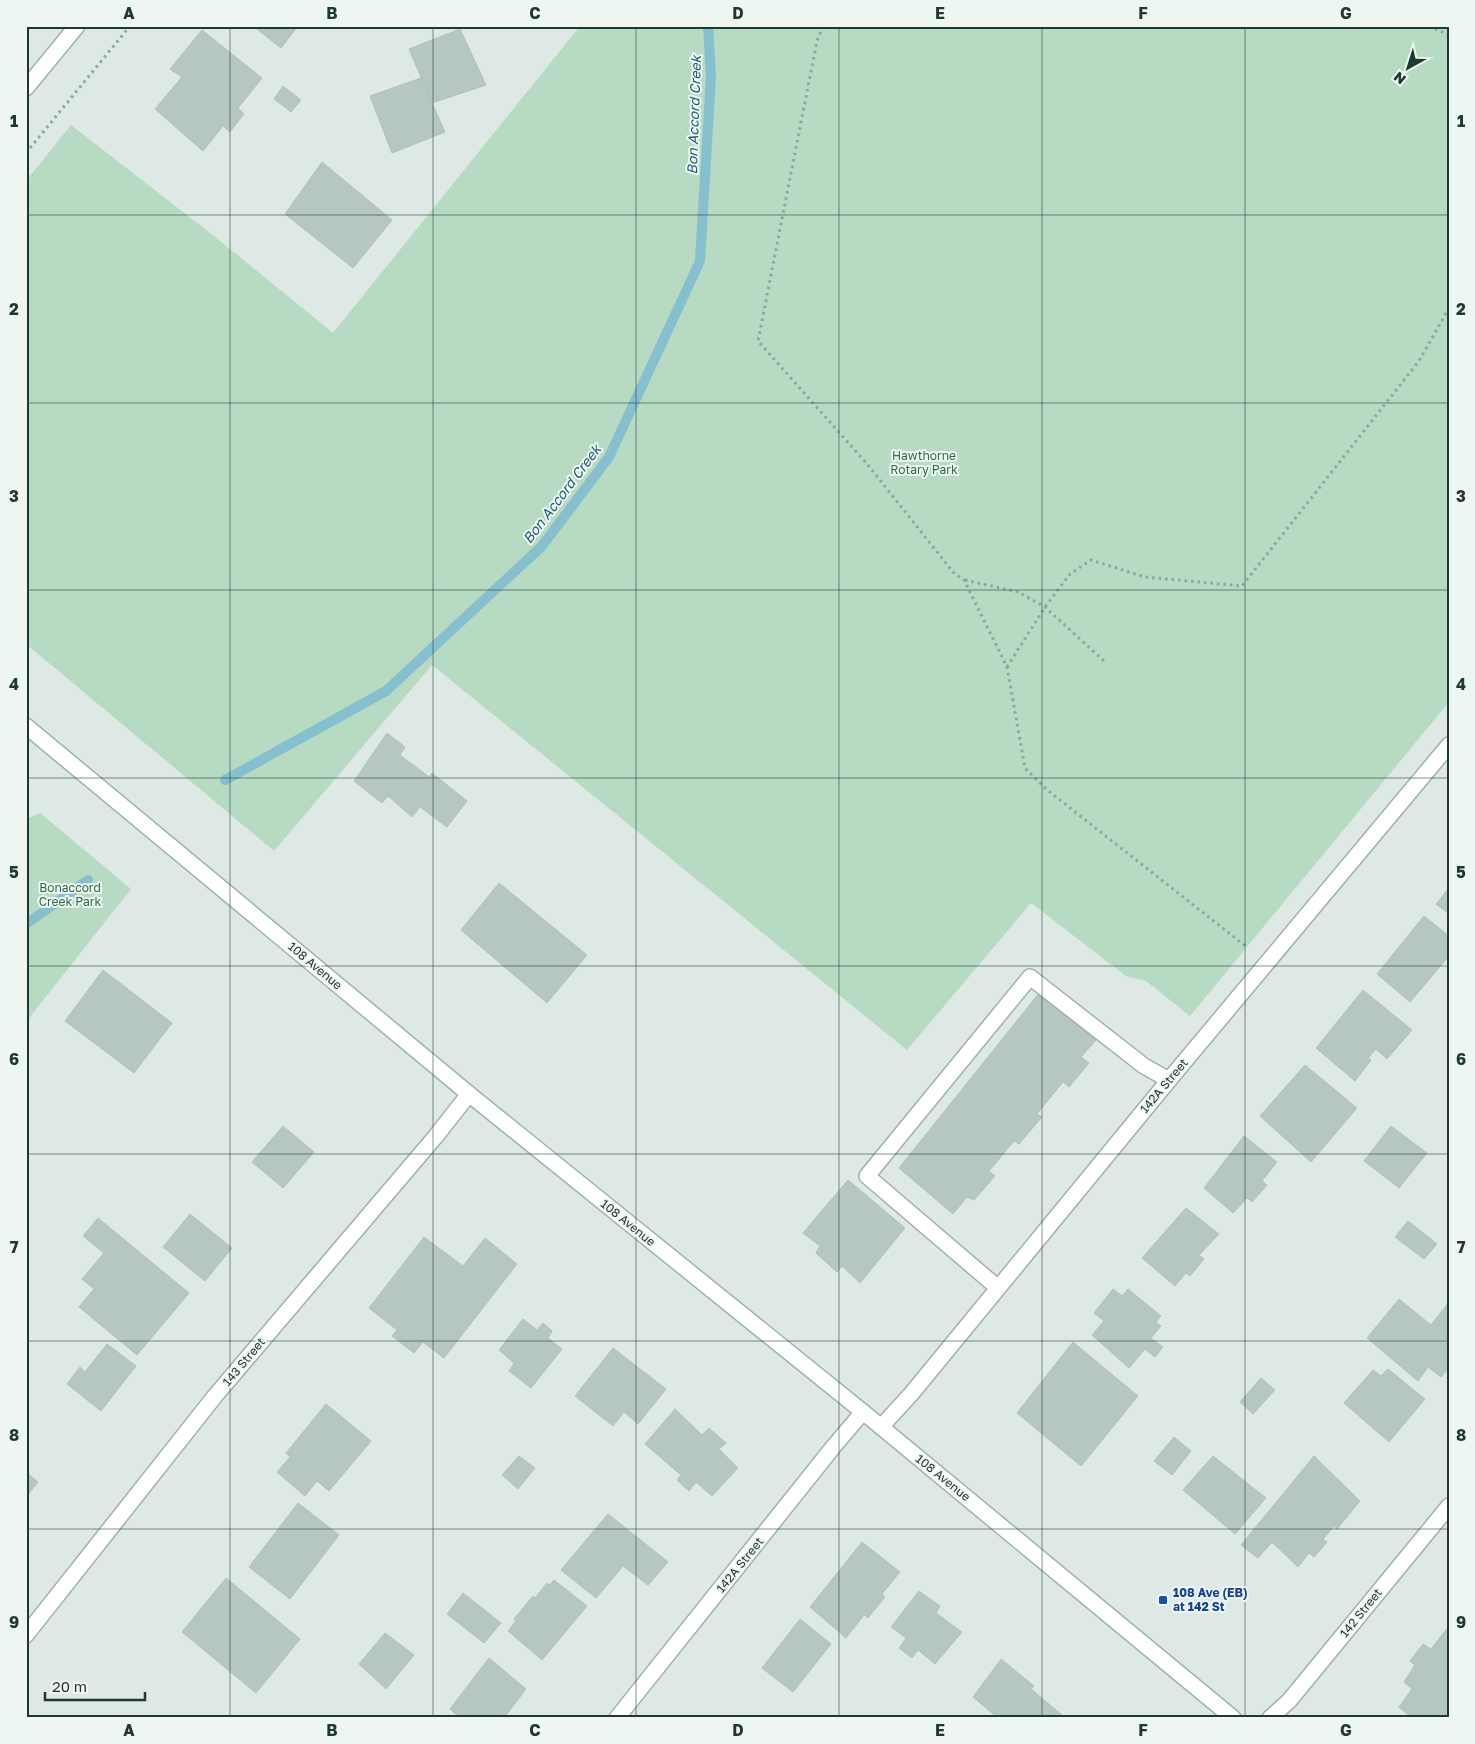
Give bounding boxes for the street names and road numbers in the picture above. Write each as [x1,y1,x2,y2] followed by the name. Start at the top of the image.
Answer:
[285,939,345,993] street label: 108 Avenue
[1136,1055,1191,1116] street label: 142A Street
[598,1196,659,1249] street label: 108 Avenue
[219,1334,268,1389] street label: 143 Street
[913,1451,974,1504] street label: 108 Avenue
[713,1534,767,1595] street label: 142A Street
[1336,1585,1385,1640] street label: 142 Street

